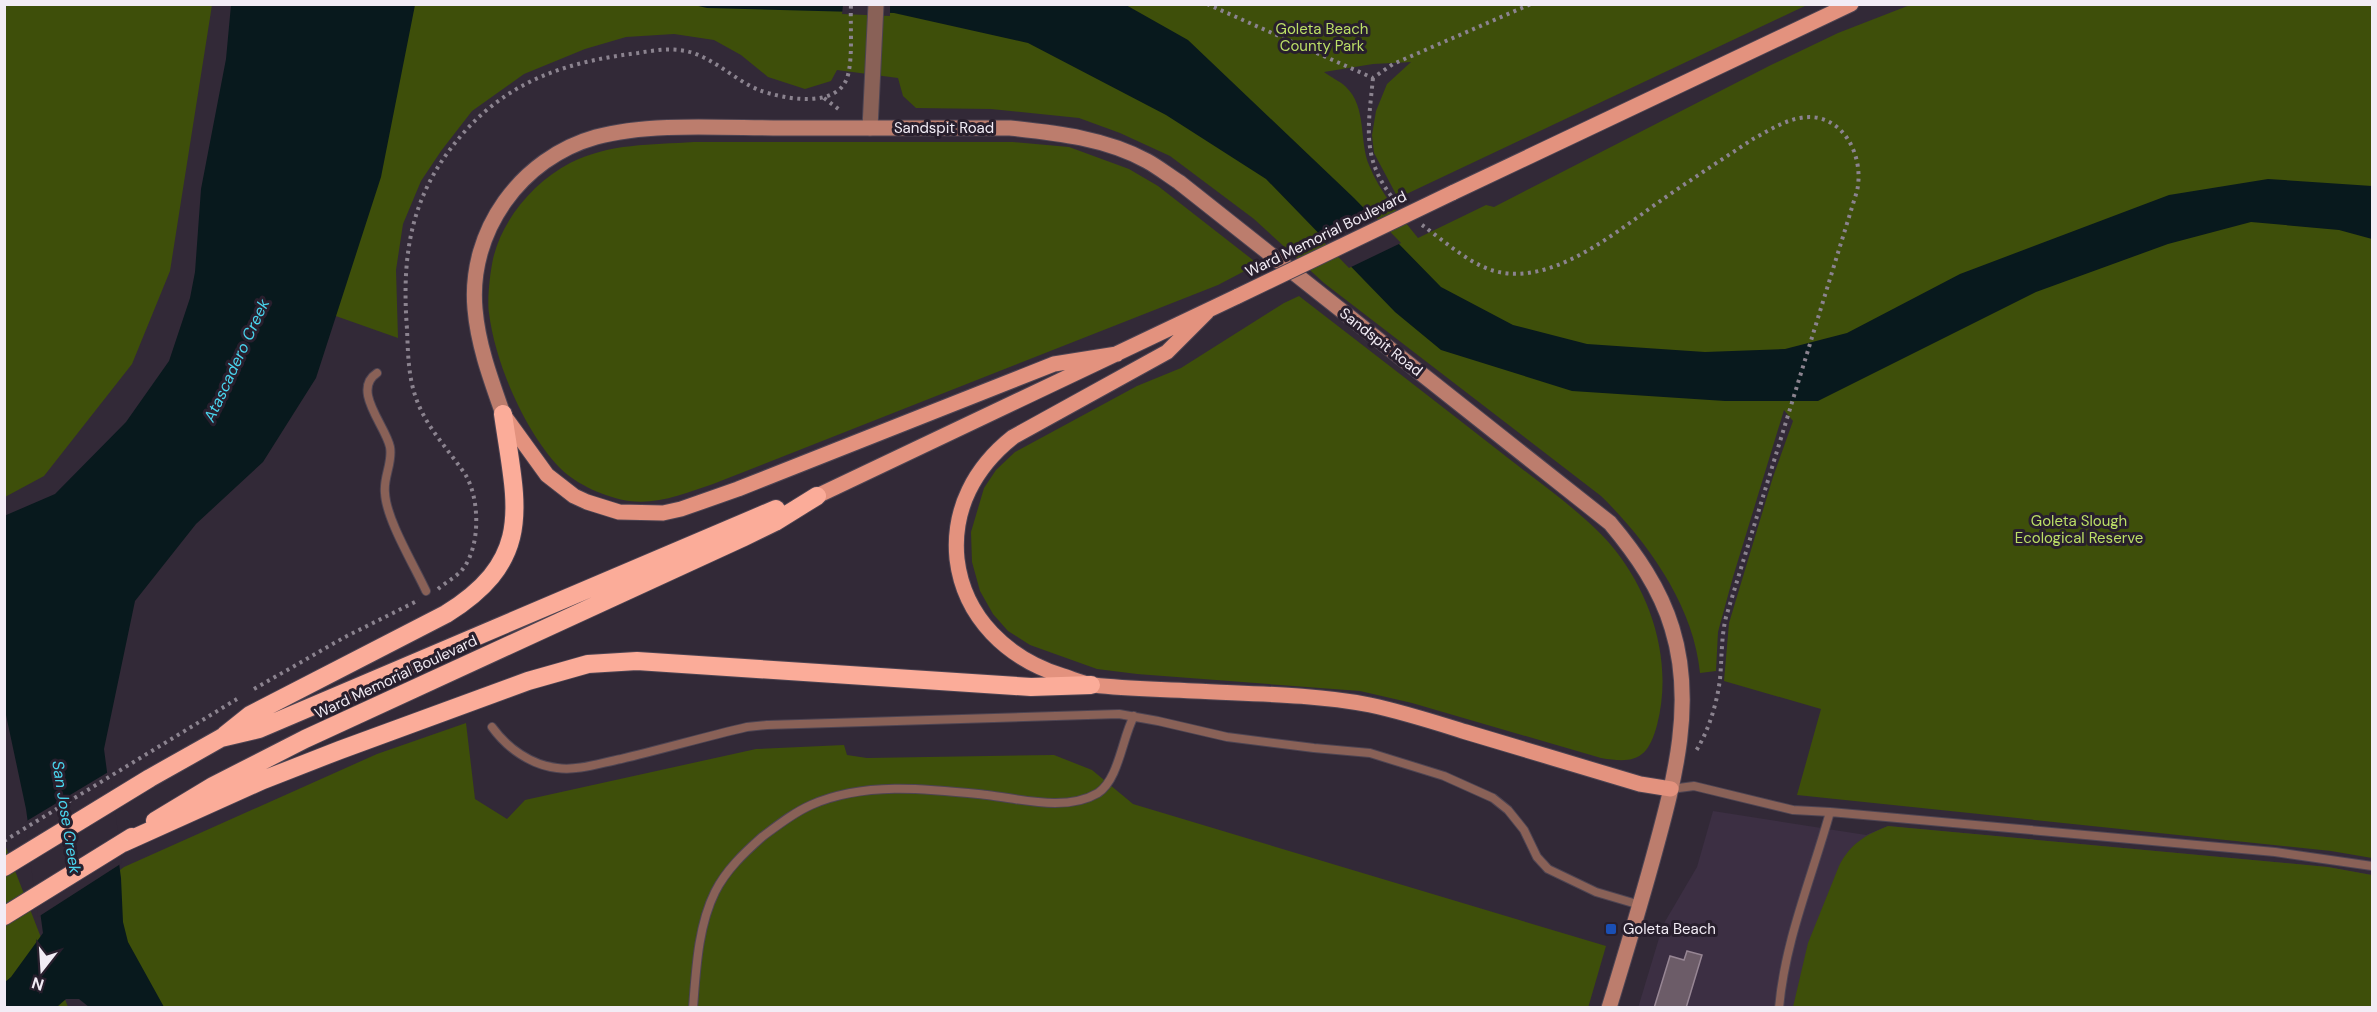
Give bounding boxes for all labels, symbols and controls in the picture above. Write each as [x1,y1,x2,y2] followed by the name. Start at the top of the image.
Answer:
[1276,19,1368,56] park label: Goleta Beach County Park
[894,118,994,138] street label: Sandspit Road
[1242,186,1410,282] street label: Ward Memorial Boulevard
[198,295,274,426] water label: Atascadero Creek
[1335,303,1427,381] street label: Sandspit Road
[2015,511,2143,548] park label: Goleta Slough Ecological Reserve
[312,631,480,723] street label: Ward Memorial Boulevard
[47,759,86,876] water label: San Jose Creek
[1623,919,1716,939] place label: Goleta Beach
[1604,922,1618,936] marker: Goleta Beach
[12,940,72,1000] north arrow
[29,972,46,996] text: N

